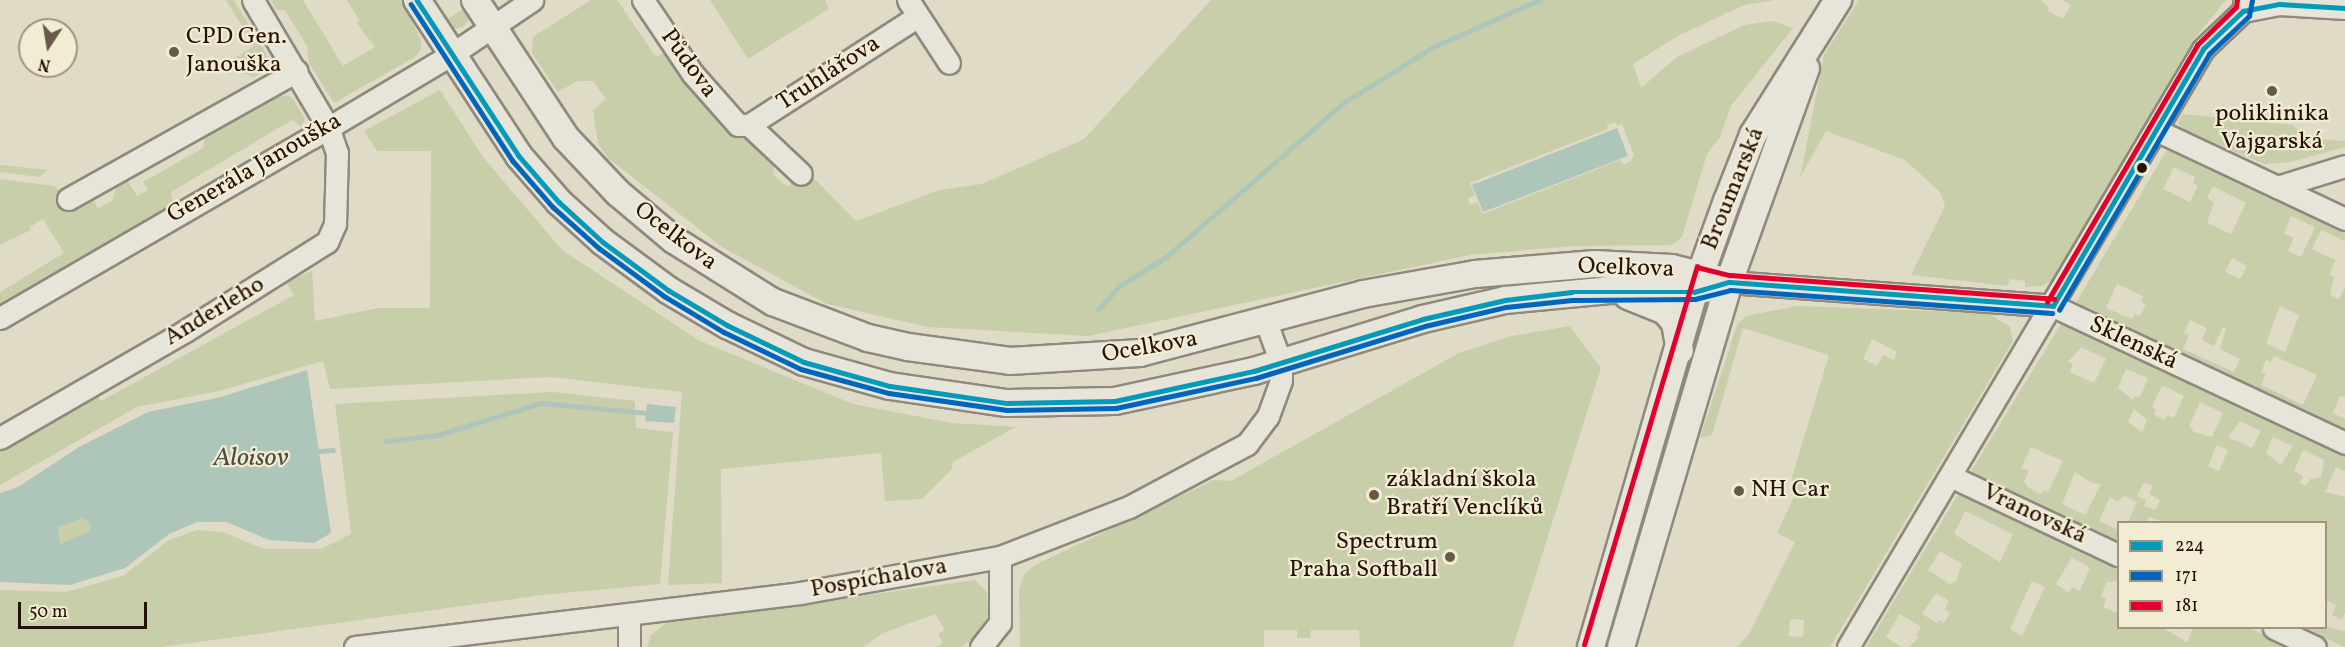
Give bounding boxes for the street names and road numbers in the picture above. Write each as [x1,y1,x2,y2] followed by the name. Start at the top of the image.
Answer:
[653,24,723,104] street label: Půdova
[772,30,886,118] street label: Truhlářova
[163,107,347,231] street label: Generála Janouška
[1696,123,1772,255] street label: Broumarská
[628,196,722,278] street label: Ocelkova
[1577,253,1675,285] street label: Ocelkova
[160,271,270,353] street label: Anderleho
[2084,311,2182,377] street label: Sklenská
[1100,325,1200,371] street label: Ocelkova
[1977,478,2091,552] street label: Vranovská
[808,553,950,605] street label: Pospíchalova

